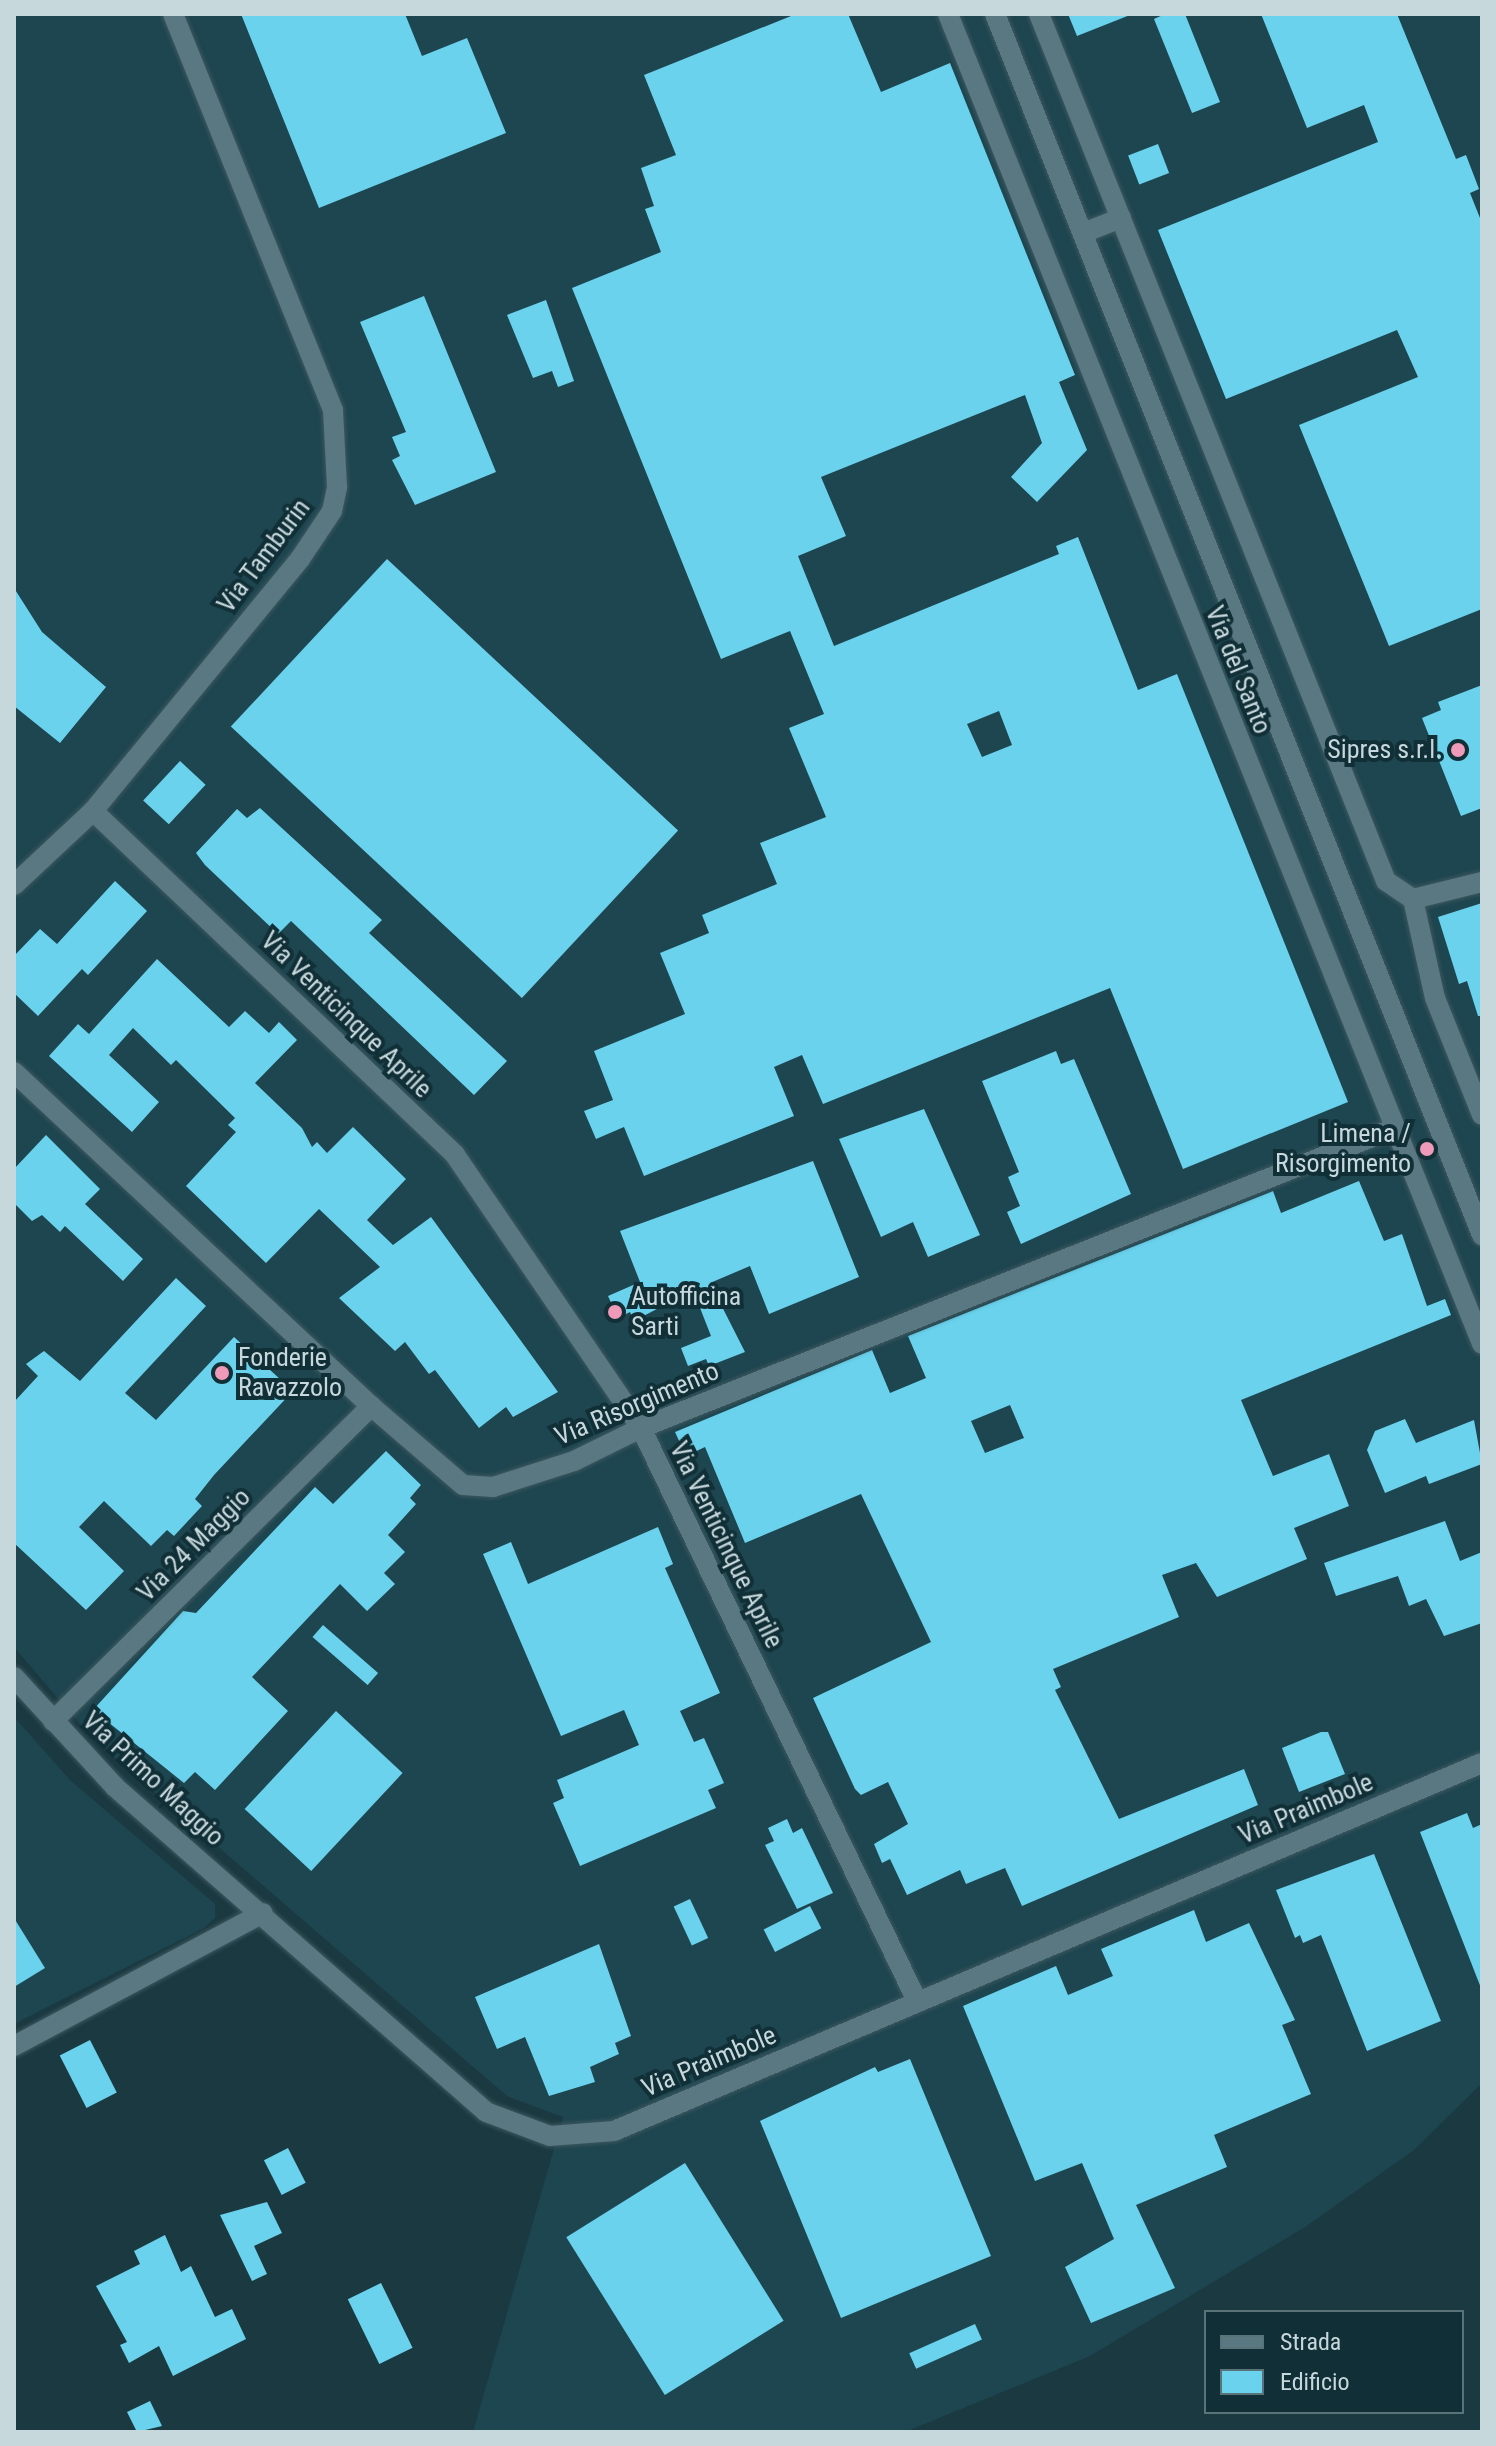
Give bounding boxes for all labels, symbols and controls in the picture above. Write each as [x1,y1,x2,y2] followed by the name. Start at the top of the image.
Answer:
[211,493,317,619] street label: Via Tamburin
[1198,602,1278,738] street label: Via del Santo
[1327,734,1442,766] place label: Sipres s.r.l.
[1449,741,1467,759] marker: Sipres s.r.l.
[254,925,438,1105] street label: Via Venticinque Aprile
[1275,1118,1411,1180] place label: Limena / Risorgimento
[1418,1140,1436,1158] marker: Limena / Risorgimento
[631,1281,741,1342] place label: Autofficina Sarti
[606,1303,624,1321] marker: Autofficina Sarti
[238,1342,342,1404] place label: Fonderie Ravazzolo
[550,1355,724,1453] street label: Via Risorgimento
[213,1364,231,1382] marker: Fonderie Ravazzolo
[663,1437,789,1653] street label: Via Venticinque Aprile
[131,1482,257,1608] street label: Via 24 Maggio
[76,1705,230,1853] street label: Via Primo Maggio
[1234,1767,1378,1851] street label: Via Praimbole
[637,2020,781,2104] street label: Via Praimbole
[1204,2310,1464,2414] legend
[1280,2328,1341,2356] text: Strada
[1280,2368,1350,2396] text: Edificio

